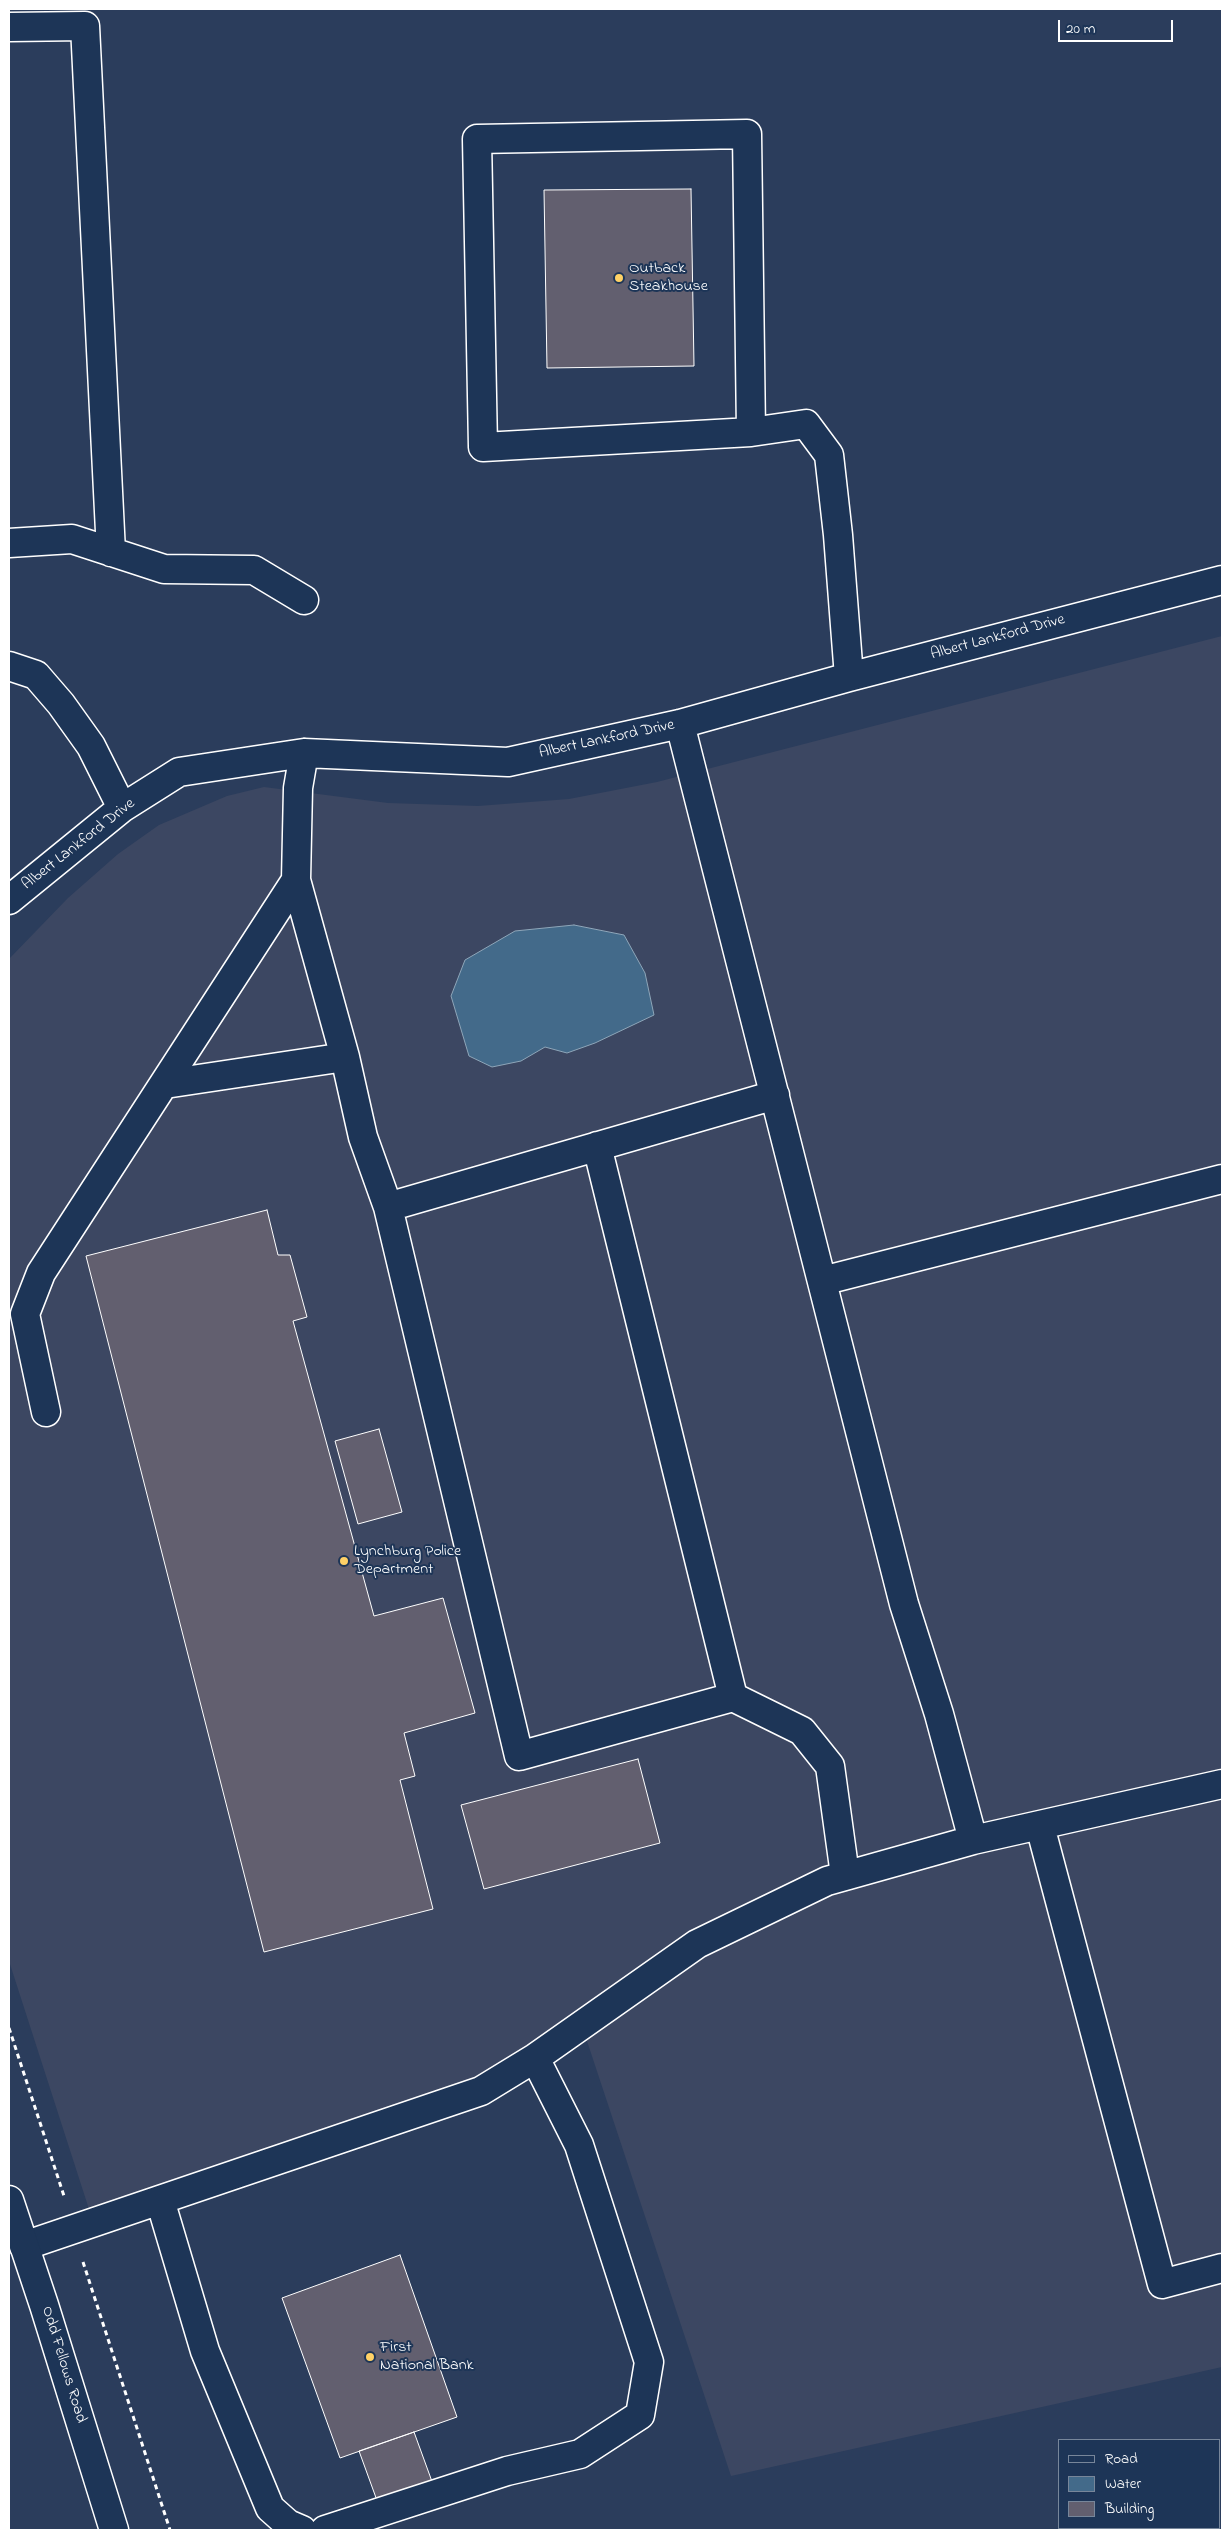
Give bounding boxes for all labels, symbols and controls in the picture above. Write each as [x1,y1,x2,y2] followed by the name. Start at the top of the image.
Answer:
[1061,10,1176,42] scale bar
[1066,18,1095,40] text: 20 m
[629,259,708,297] place label: Outback Steakhouse
[613,272,625,284] marker: Outback Steakhouse
[929,611,1067,665] street label: Albert Lankford Drive
[537,716,677,764] street label: Albert Lankford Drive
[19,795,139,895] street label: Albert Lankford Drive
[354,1542,461,1580] place label: Lynchburg Police Department
[338,1555,350,1567] marker: Lynchburg Police Department
[36,2304,90,2426] street label: Odd Fellows Road
[380,2338,474,2376] place label: First National Bank
[364,2351,376,2363] marker: First National Bank
[1058,2439,1221,2529] legend
[1105,2448,1138,2470] text: Road
[1105,2473,1141,2495] text: Water
[1105,2498,1154,2520] text: Building

